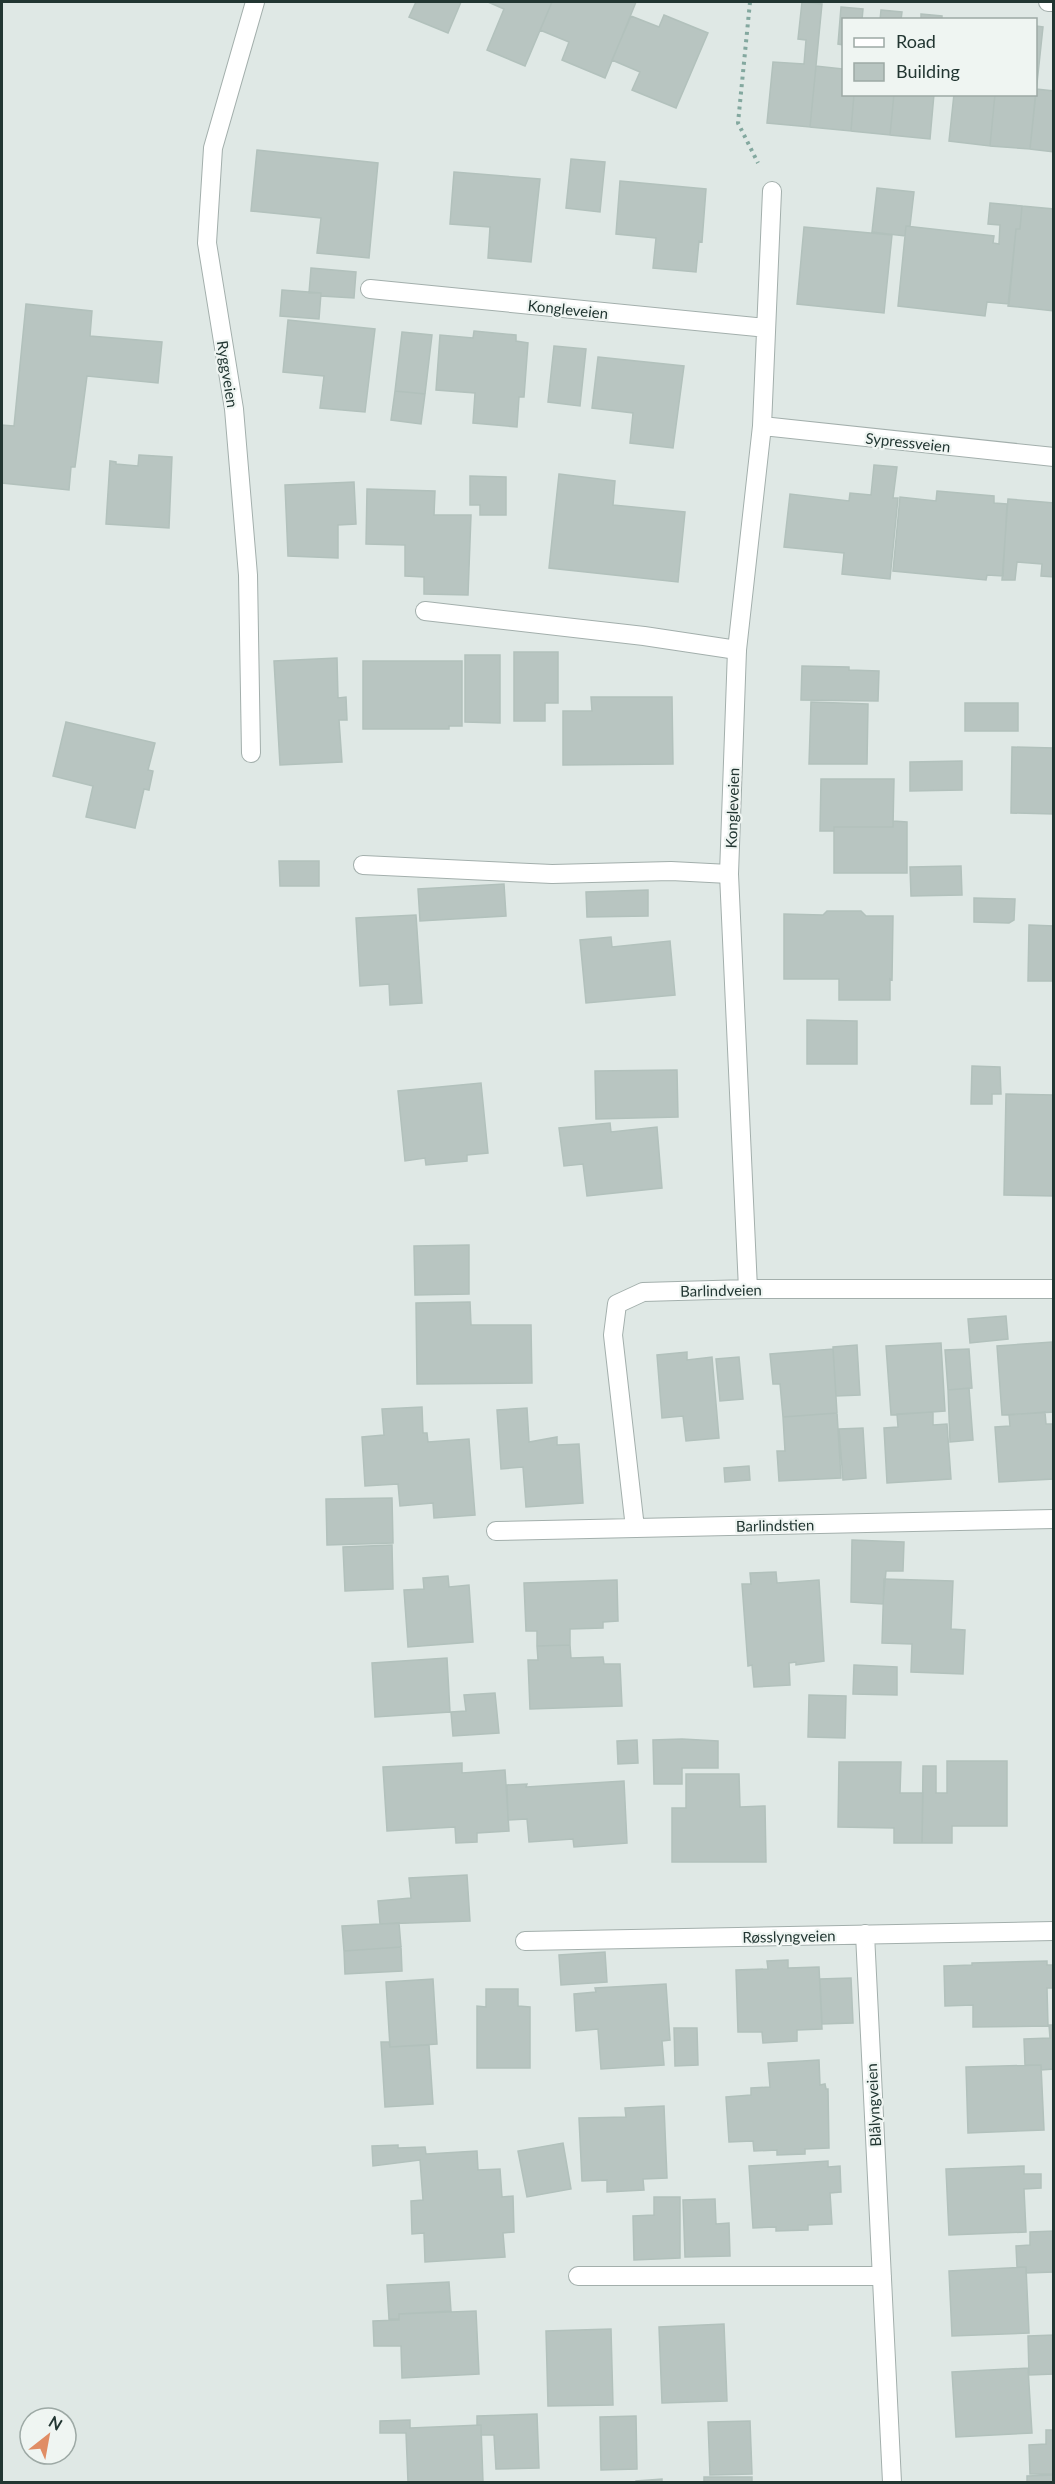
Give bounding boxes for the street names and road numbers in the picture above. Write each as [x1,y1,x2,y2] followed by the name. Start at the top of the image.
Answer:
[527,296,609,322] street label: Kongleveien
[214,339,242,409] street label: Ryggveien
[865,429,951,455] street label: Sypressveien
[722,767,742,849] street label: Kongleveien
[680,1280,762,1300] street label: Barlindveien
[736,1515,814,1535] street label: Barlindstien
[742,1926,836,1946] street label: Røsslyngveien
[862,2063,884,2147] street label: Blålyngveien

